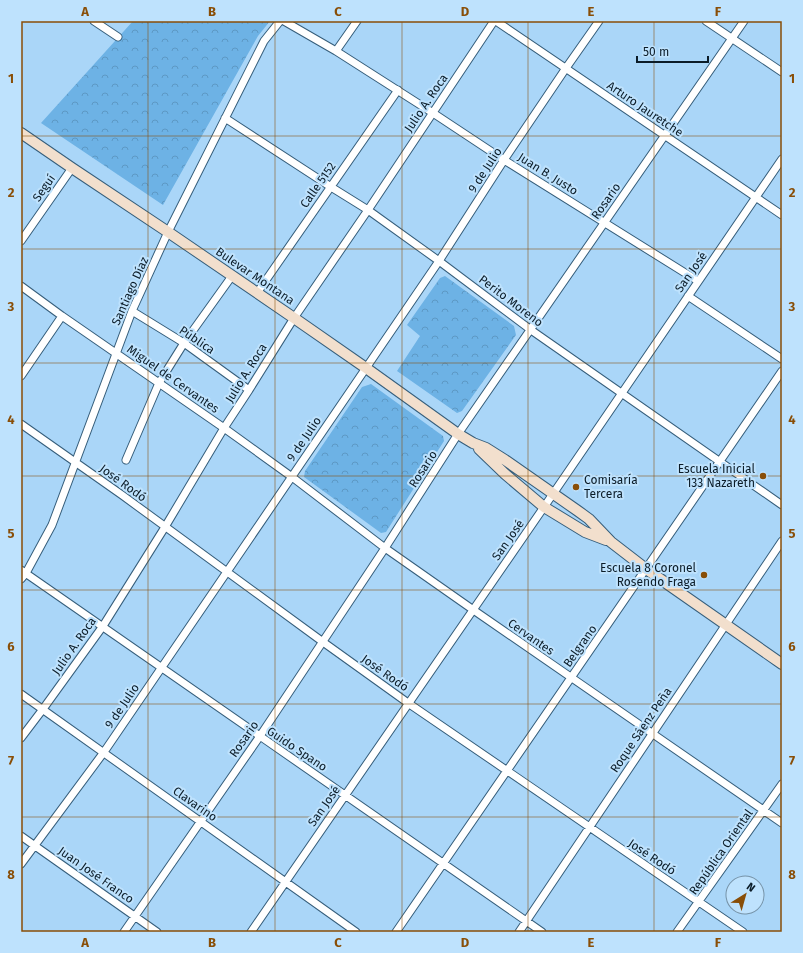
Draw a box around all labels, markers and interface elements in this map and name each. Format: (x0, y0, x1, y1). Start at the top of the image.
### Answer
text: A (80, 4, 89, 19)
text: B (208, 4, 216, 19)
text: C (334, 4, 342, 19)
text: D (461, 4, 470, 19)
text: E (588, 4, 595, 19)
text: F (715, 4, 722, 19)
scale bar (637, 38, 708, 64)
text: 50 m (643, 45, 669, 59)
text: 1 (8, 71, 14, 86)
street label: Julio A. Roca (401, 71, 451, 135)
text: 1 (789, 71, 795, 86)
street label: Arturo Jauretche (604, 78, 686, 140)
street label: 9 de Julio (465, 145, 505, 195)
street label: Juan B. Justo (515, 150, 581, 198)
street label: Calle 5152 (297, 160, 339, 210)
street label: Seguí (30, 171, 59, 204)
street label: Rosario (588, 180, 624, 222)
text: 2 (8, 185, 15, 200)
text: 2 (789, 185, 796, 200)
street label: Bulevar Montana (213, 244, 297, 308)
street label: San José (672, 249, 710, 295)
street label: Santiago Díaz (109, 255, 151, 327)
street label: Perito Moreno (476, 272, 546, 330)
text: 3 (7, 299, 15, 314)
text: 3 (788, 299, 796, 314)
street label: Pública (177, 323, 217, 357)
street label: Julio A. Roca (222, 341, 270, 405)
street label: Miguel de Cervantes (124, 342, 222, 416)
text: 4 (7, 412, 15, 427)
text: 4 (788, 412, 796, 427)
street label: 9 de Julio (284, 414, 324, 464)
street label: Rosario (406, 448, 440, 490)
street label: José Rodó (97, 461, 149, 505)
place label: Escuela Inicial 133 Nazareth (678, 462, 755, 490)
marker: Escuela Inicial 133 Nazareth (758, 471, 768, 481)
place label: Comisaría Tercera (584, 473, 638, 501)
marker: Comisaría Tercera (571, 482, 581, 492)
street label: San José (489, 517, 527, 563)
text: 5 (8, 526, 15, 541)
text: 5 (789, 526, 796, 541)
place label: Escuela 8 Coronel Rosendo Fraga (600, 561, 696, 589)
marker: Escuela 8 Coronel Rosendo Fraga (699, 570, 709, 580)
street label: Julio A. Roca (49, 615, 99, 677)
street label: Cervantes (505, 616, 557, 658)
street label: Belgrano (560, 622, 600, 670)
text: 6 (7, 639, 15, 654)
text: 6 (788, 639, 796, 654)
street label: José Rodó (359, 652, 411, 694)
street label: 9 de Julio (102, 681, 142, 731)
street label: Roque Sáenz Peña (607, 685, 675, 775)
street label: Rosario (226, 718, 262, 760)
street label: Guido Spano (264, 724, 330, 774)
text: 7 (8, 753, 14, 768)
text: 7 (789, 753, 795, 768)
street label: San José (305, 783, 343, 829)
street label: Clavarino (170, 784, 220, 824)
street label: República Oriental (686, 806, 756, 897)
street label: José Rodó (626, 836, 678, 878)
street label: Juan José Franco (55, 844, 137, 906)
text: 8 (7, 867, 15, 882)
text: 8 (788, 867, 796, 882)
north arrow (725, 875, 765, 915)
text: N (744, 880, 758, 895)
text: A (80, 935, 89, 950)
text: B (208, 935, 216, 950)
text: C (334, 935, 342, 950)
text: D (461, 935, 470, 950)
text: E (588, 935, 595, 950)
text: F (715, 935, 722, 950)

